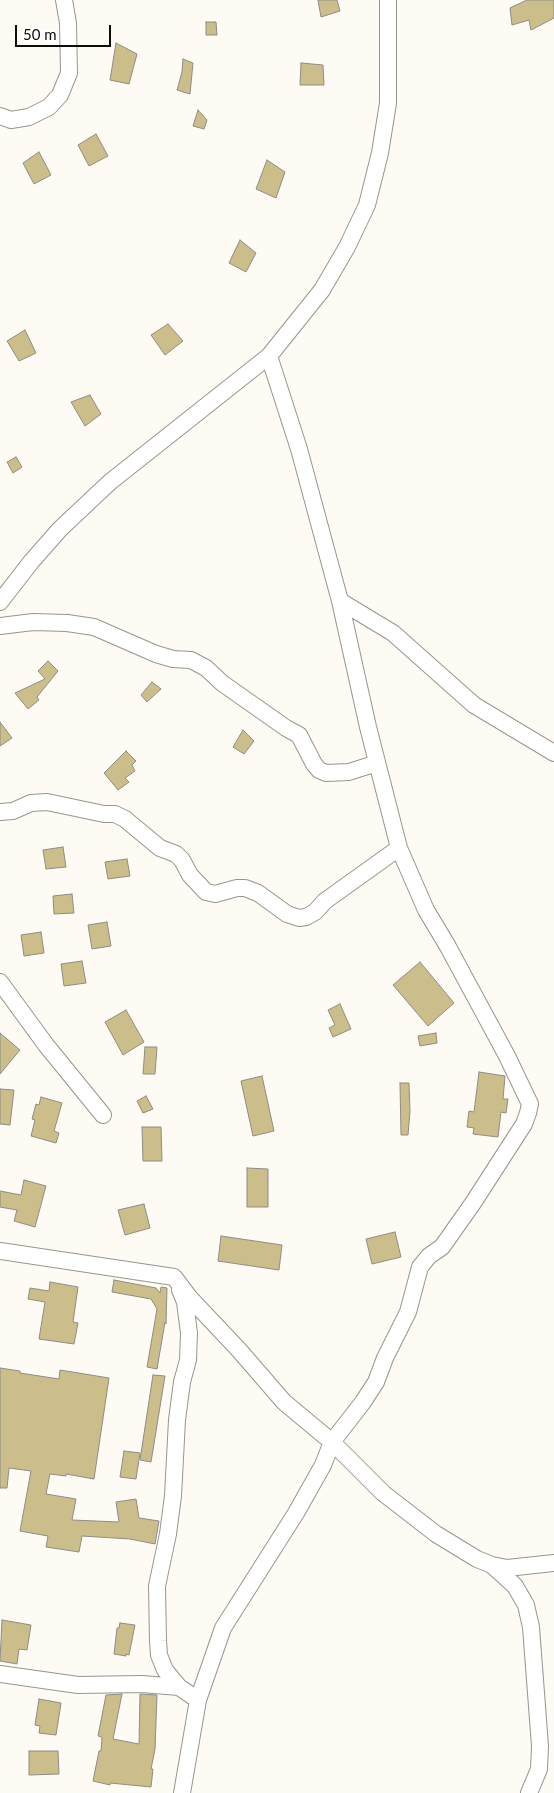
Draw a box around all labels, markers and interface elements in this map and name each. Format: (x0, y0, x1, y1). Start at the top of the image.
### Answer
scale bar (18, 15, 114, 47)
text: 50 m (23, 25, 57, 43)

